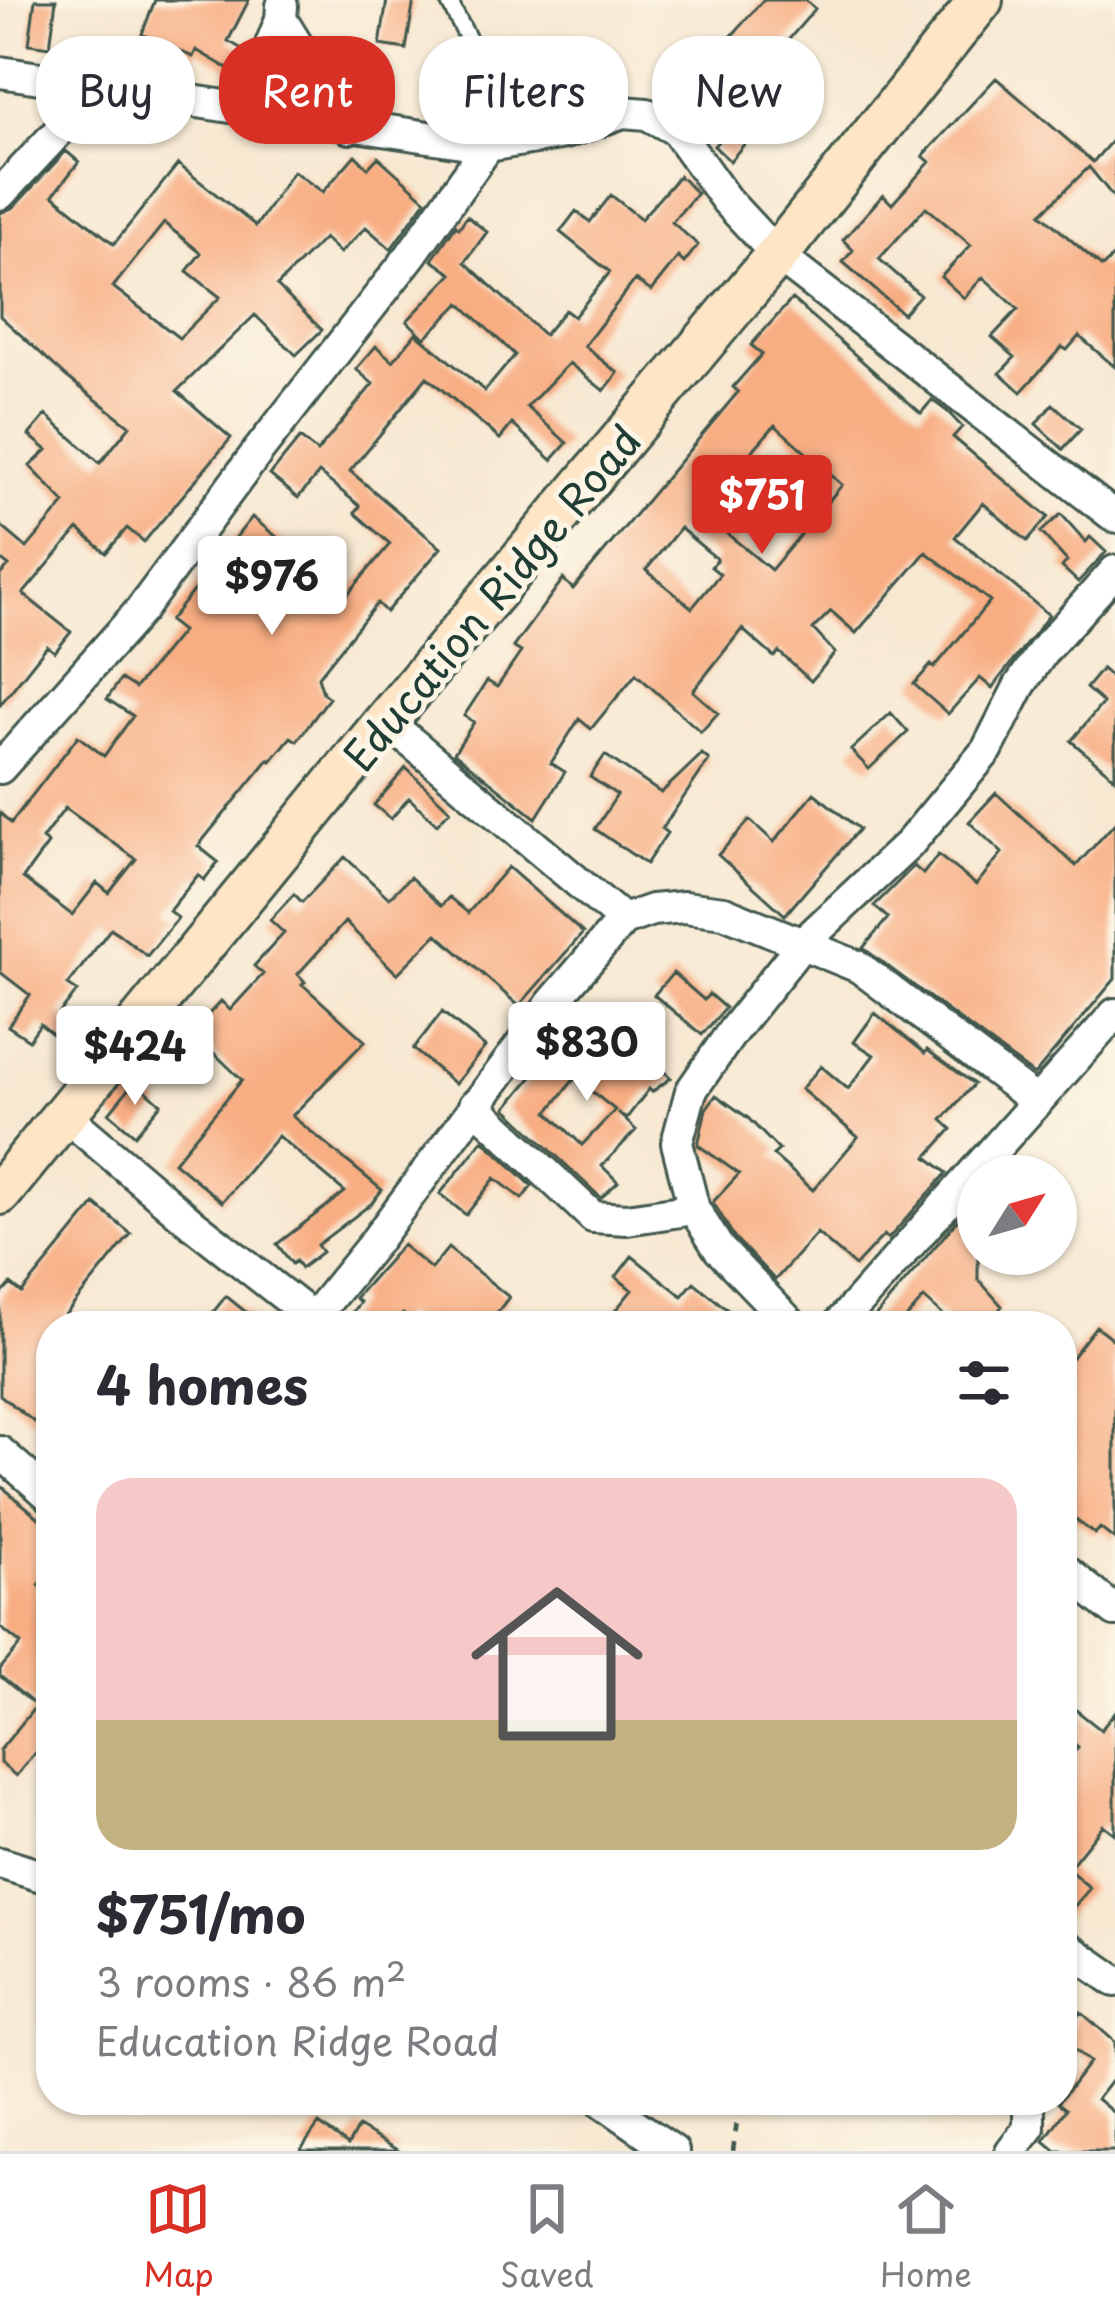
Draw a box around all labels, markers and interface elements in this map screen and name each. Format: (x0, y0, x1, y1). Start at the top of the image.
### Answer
chip: Buy (36, 36, 195, 144)
chip: Rent (219, 36, 395, 144)
chip: Filters (419, 36, 628, 144)
chip: New (652, 36, 824, 144)
street label: Education Ridge Road (327, 410, 655, 784)
pin: $751 (691, 455, 833, 557)
text: $751 (719, 464, 805, 523)
pin: $976 (201, 536, 343, 638)
text: $976 (225, 545, 319, 604)
pin: $830 (516, 1002, 658, 1104)
pin: $424 (64, 1006, 206, 1108)
text: $830 (535, 1011, 639, 1070)
text: $424 (83, 1015, 187, 1074)
north arrow (957, 1155, 1077, 1275)
map controls (957, 1155, 1077, 1275)
text: 4 homes (96, 1345, 308, 1422)
icon: filters (951, 1350, 1017, 1416)
icon: home (449, 1556, 665, 1772)
text: $751/mo (96, 1874, 306, 1951)
text: 3 rooms · 86 m² (96, 1951, 406, 2010)
text: Education Ridge Road (96, 2010, 500, 2069)
tab: Map (143, 2176, 214, 2298)
tab: Saved (500, 2176, 594, 2298)
tab: Home (880, 2176, 972, 2298)

